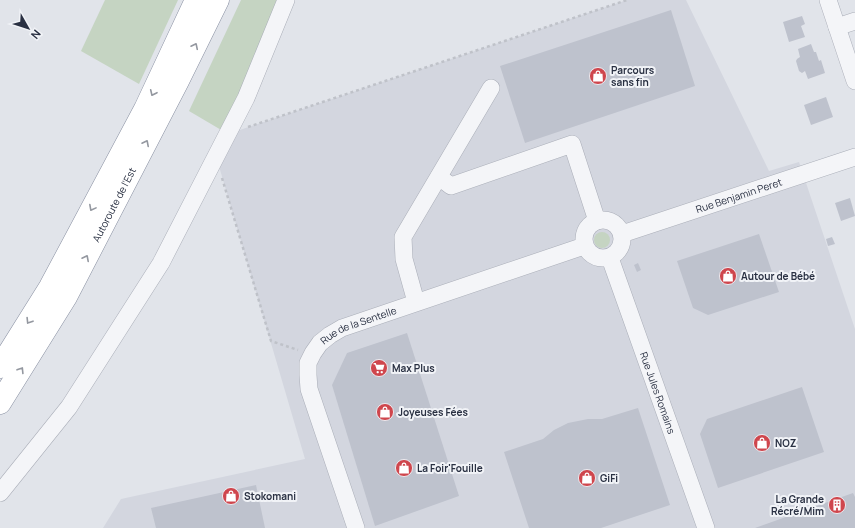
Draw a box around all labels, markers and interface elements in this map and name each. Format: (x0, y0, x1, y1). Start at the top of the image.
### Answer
north arrow (8, 8, 48, 48)
text: N (28, 27, 44, 42)
one-way arrow (190, 43, 198, 50)
place label: Parcours sans fin (611, 63, 655, 89)
shop icon: Parcours sans fin (588, 66, 608, 86)
one-way arrow (150, 88, 158, 96)
one-way arrow (141, 139, 149, 147)
street label: Autoroute de l’Est (89, 165, 139, 244)
street label: Rue Benjamin Peret (694, 175, 784, 216)
one-way arrow (90, 204, 97, 211)
one-way arrow (81, 255, 89, 262)
shop icon: Autour de Bébé (718, 266, 738, 286)
place label: Autour de Bébé (741, 269, 815, 283)
street label: Rue de la Sentelle (317, 303, 398, 347)
one-way arrow (26, 317, 33, 324)
street label: Rue Jules Romains (637, 350, 679, 436)
supermarket icon: Max Plus (369, 358, 389, 378)
place label: Max Plus (392, 361, 435, 375)
one-way arrow (16, 367, 23, 374)
shop icon: Joyeuses Fées (375, 402, 395, 422)
place label: Joyeuses Fées (398, 405, 469, 419)
shop icon: NOZ (752, 433, 772, 453)
place label: NOZ (775, 436, 797, 450)
shop icon: La Foir'Fouille (394, 458, 414, 478)
place label: La Foir'Fouille (417, 461, 483, 475)
shop icon: GiFi (577, 468, 597, 488)
place label: GiFi (600, 471, 618, 485)
shop icon: Stokomani (221, 486, 241, 506)
place label: Stokomani (244, 489, 296, 503)
place label: La Grande Récré/Mim (771, 492, 824, 518)
building icon: La Grande Récré/Mim (827, 495, 847, 515)

